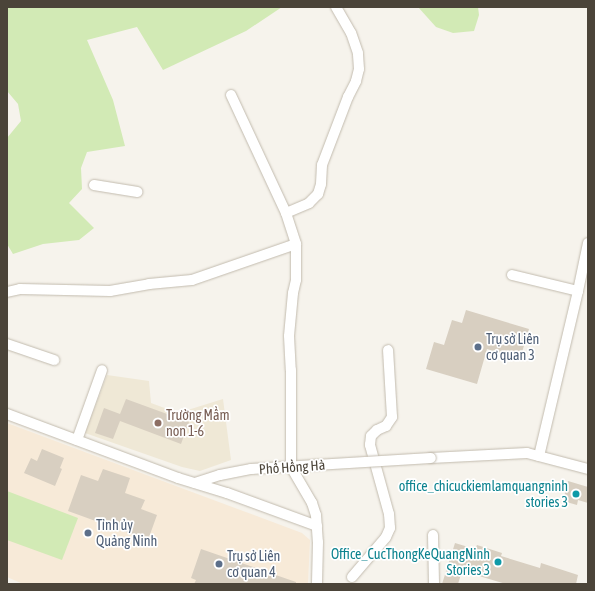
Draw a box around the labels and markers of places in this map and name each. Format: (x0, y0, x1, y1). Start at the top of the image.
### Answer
place label: Trụ sở Liên cơ quan 3 (486, 331, 539, 364)
marker: Trụ sở Liên cơ quan 3 (473, 342, 483, 352)
place label: Trường Mầm non 1-6 (166, 407, 229, 440)
marker: Trường Mầm non 1-6 (153, 418, 163, 428)
place label: office_chicuckiemlamquangninh stories 3 (399, 478, 568, 510)
marker: office_chicuckiemlamquangninh stories 3 (571, 489, 581, 499)
place label: Tỉnh ủy Quảng Ninh (96, 517, 157, 550)
marker: Tỉnh ủy Quảng Ninh (83, 528, 93, 538)
place label: Office_CucThongKeQuangNinh Stories 3 (331, 546, 490, 578)
place label: Trụ sở Liên cơ quan 4 (227, 548, 280, 580)
marker: Office_CucThongKeQuangNinh Stories 3 (493, 557, 503, 567)
marker: Trụ sở Liên cơ quan 4 (214, 559, 224, 569)

